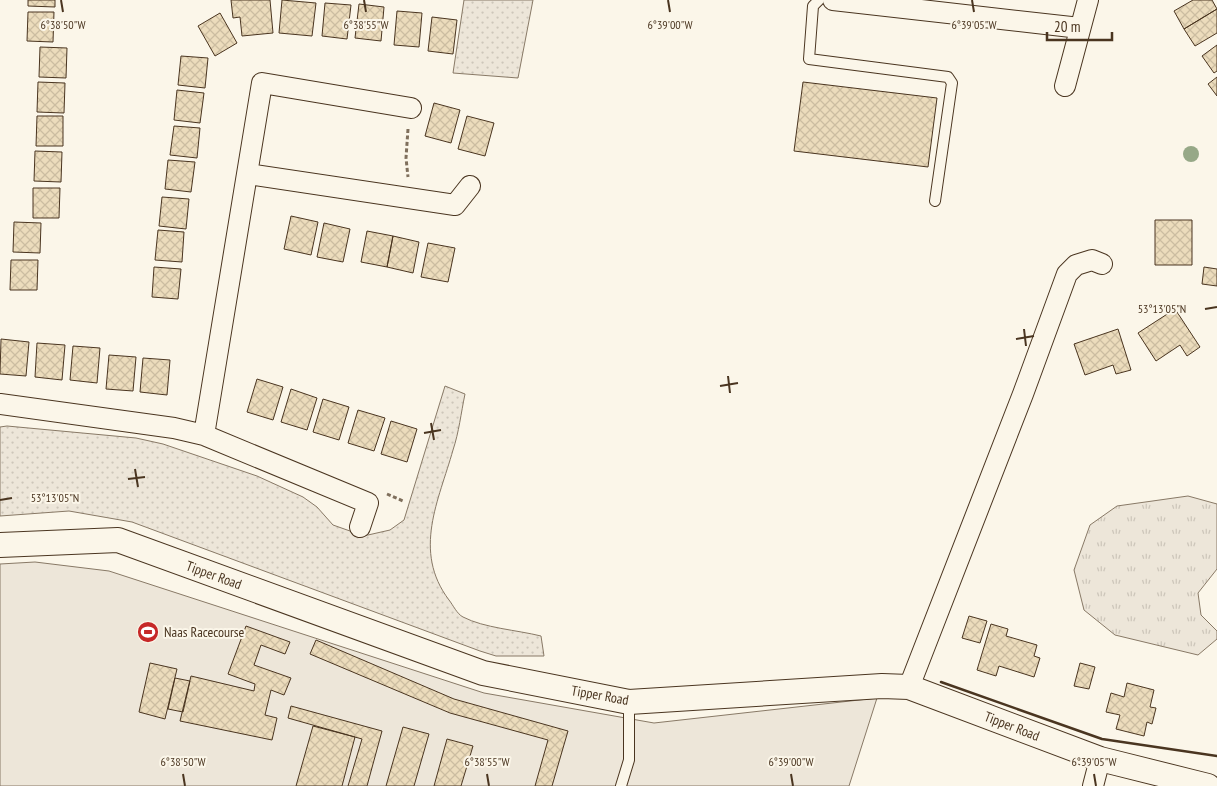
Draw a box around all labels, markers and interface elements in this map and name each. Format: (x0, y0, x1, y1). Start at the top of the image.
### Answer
scale bar (1047, 10, 1112, 42)
text: 6°38'50"W (40, 17, 86, 32)
text: 6°38'55"W (343, 17, 389, 32)
text: 6°39'00"W (647, 17, 693, 32)
text: 6°39'05"W (951, 17, 997, 32)
text: 20 m (1054, 17, 1080, 36)
text: 53°13'05"N (1138, 301, 1186, 316)
text: 53°13'05"N (31, 490, 79, 505)
street label: Tipper Road (184, 557, 244, 593)
sports icon: Naas Racecourse (136, 620, 160, 644)
place label: Naas Racecourse (164, 623, 245, 641)
street label: Tipper Road (570, 681, 630, 709)
street label: Tipper Road (982, 707, 1042, 745)
text: 6°38'50"W (160, 754, 206, 769)
text: 6°38'55"W (464, 754, 510, 769)
text: 6°39'00"W (768, 754, 814, 769)
text: 6°39'05"W (1071, 754, 1117, 769)

